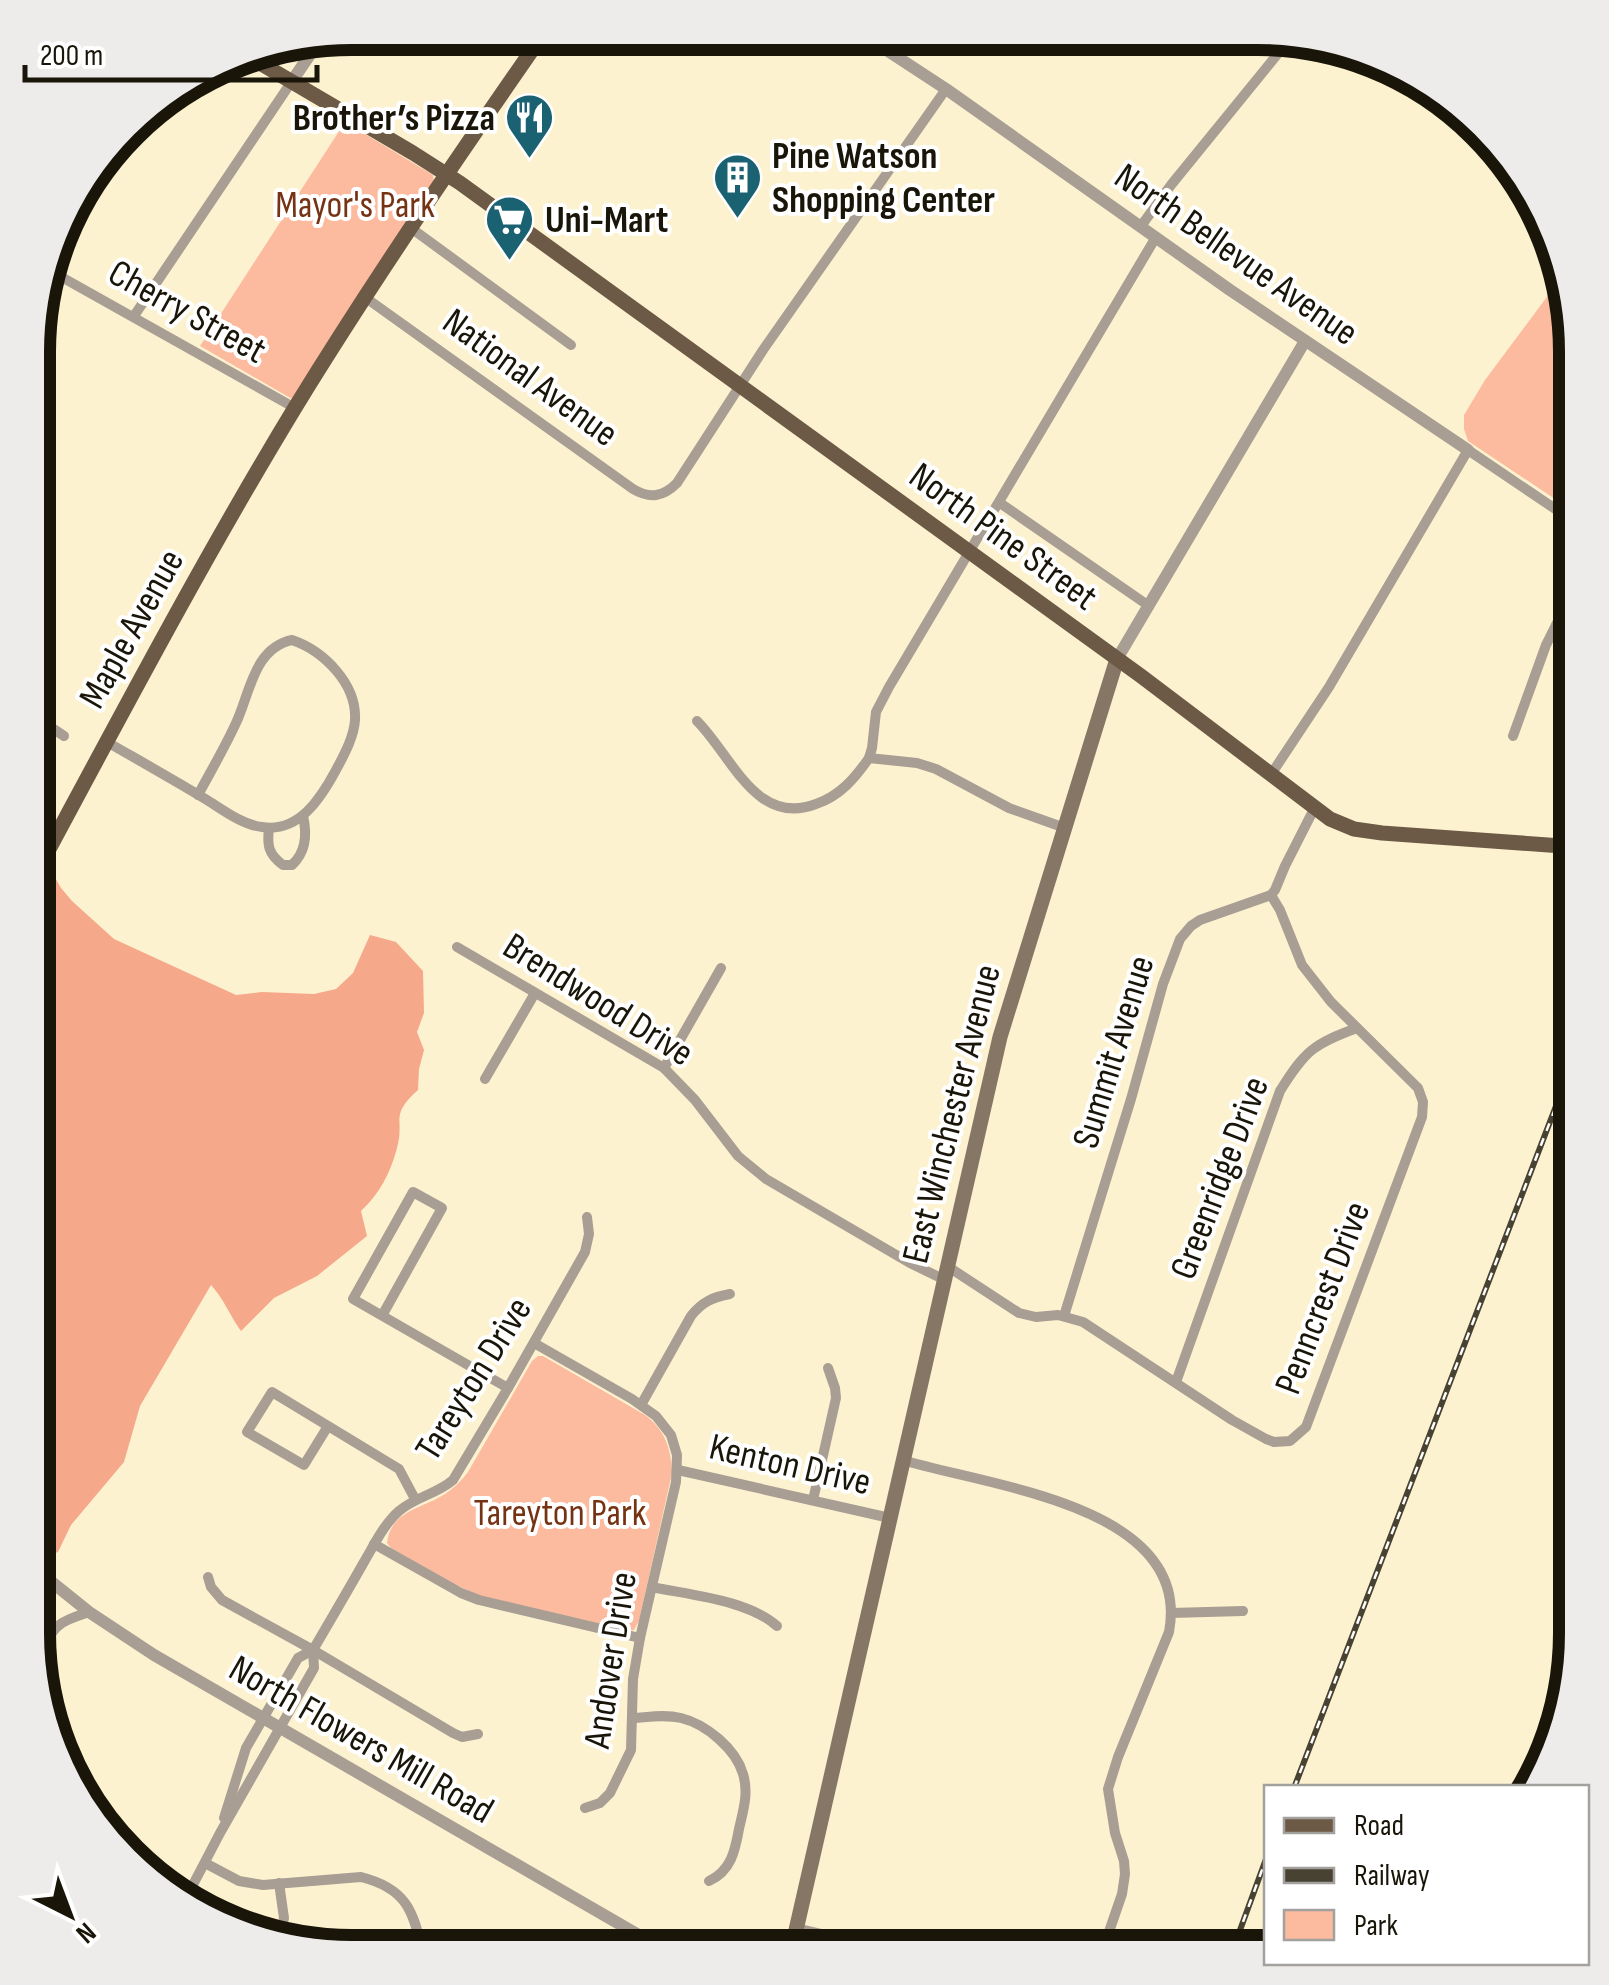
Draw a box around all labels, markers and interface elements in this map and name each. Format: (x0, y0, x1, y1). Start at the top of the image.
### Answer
scale bar (25, 20, 318, 82)
text: 200 m (40, 38, 103, 74)
restaurant icon: Brother’s Pizza (504, 92, 556, 160)
place label: Brother’s Pizza (293, 96, 495, 141)
place label: Pine Watson Shopping Center (772, 134, 995, 223)
building icon: Pine Watson Shopping Center (711, 152, 763, 220)
street label: North Bellevue Avenue (1106, 154, 1366, 356)
park label: Mayor's Park (275, 183, 435, 228)
supermarket icon: Uni-Mart (484, 194, 536, 262)
place label: Uni-Mart (545, 198, 668, 243)
street label: Cherry Street (100, 250, 274, 374)
street label: National Avenue (434, 299, 626, 457)
street label: North Pine Street (900, 454, 1106, 620)
street label: Maple Avenue (70, 542, 194, 716)
street label: Brendwood Drive (495, 924, 701, 1076)
street label: Summit Avenue (1063, 950, 1165, 1154)
street label: East Winchester Avenue (893, 960, 1011, 1268)
street label: Greenridge Drive (1161, 1071, 1279, 1285)
street label: Penncrest Drive (1266, 1196, 1380, 1400)
street label: Tareyton Drive (406, 1289, 542, 1469)
street label: Kenton Drive (705, 1425, 875, 1505)
park label: Tareyton Park (474, 1491, 647, 1536)
street label: Andover Drive (575, 1569, 647, 1752)
street label: North Flowers Mill Road (221, 1646, 501, 1834)
legend (1264, 1785, 1589, 1965)
text: Road (1354, 1808, 1404, 1844)
text: Railway (1354, 1858, 1430, 1894)
north arrow (20, 1865, 120, 1965)
text: Park (1354, 1908, 1398, 1944)
text: N (69, 1915, 102, 1950)

